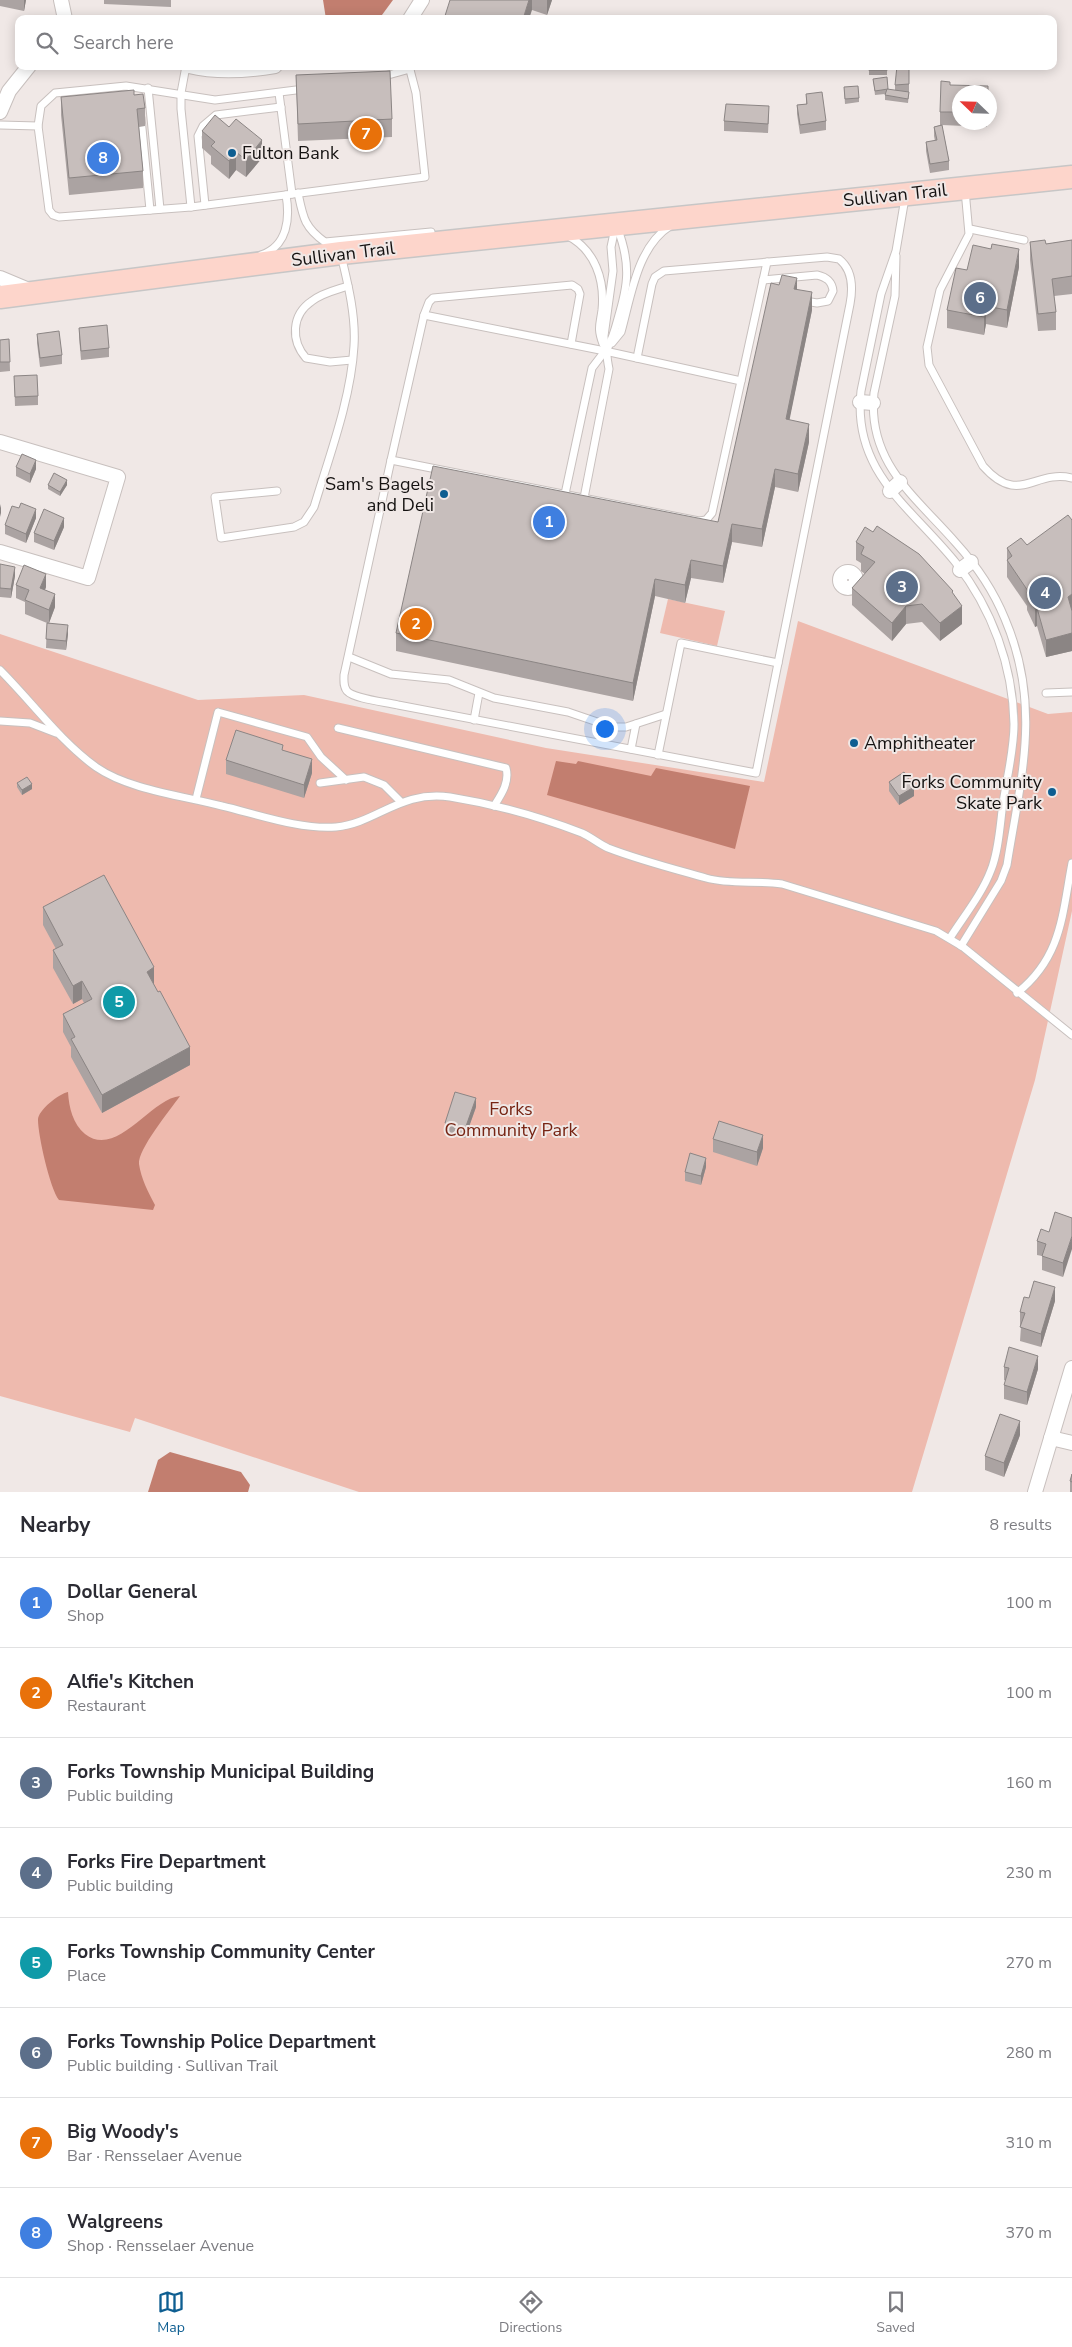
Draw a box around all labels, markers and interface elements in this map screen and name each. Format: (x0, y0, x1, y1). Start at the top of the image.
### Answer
search box (15, 15, 1057, 70)
icon: search (33, 29, 61, 57)
text: Search here (73, 30, 174, 56)
north arrow (952, 85, 997, 130)
pin: 7 (350, 115, 382, 153)
pin: 8 (87, 139, 119, 177)
place label: Fulton Bank (242, 141, 340, 165)
marker: Fulton Bank (226, 147, 238, 159)
street label: Sullivan Trail (842, 178, 949, 212)
street label: Sullivan Trail (290, 236, 397, 272)
pin: 6 (964, 279, 996, 317)
place label: Sam's Bagels and Deli (325, 472, 434, 517)
marker: Sam's Bagels and Deli (438, 488, 450, 500)
pin: 1 (533, 503, 565, 541)
pin: 3 (886, 568, 918, 606)
pin: 4 (1029, 574, 1061, 612)
pin: 2 (400, 605, 432, 643)
your location (592, 716, 618, 742)
place label: Amphitheater (864, 731, 976, 755)
marker: Amphitheater (848, 737, 860, 749)
place label: Forks Community Skate Park (901, 770, 1043, 815)
marker: Forks Community Skate Park (1046, 786, 1058, 798)
pin: 5 (103, 983, 135, 1021)
park label: Forks Community Park (444, 1097, 579, 1142)
text: Nearby (20, 1511, 90, 1539)
text: 8 results (990, 1514, 1052, 1536)
text: Dollar General (67, 1579, 197, 1605)
text: 1 (31, 1592, 41, 1614)
text: 100 m (1005, 1592, 1052, 1614)
text: Shop (67, 1605, 104, 1627)
text: Alfie's Kitchen (67, 1669, 194, 1695)
text: 2 (31, 1682, 41, 1704)
text: 100 m (1005, 1682, 1052, 1704)
text: Restaurant (67, 1695, 146, 1717)
text: Forks Township Municipal Building (67, 1759, 374, 1785)
text: 3 (31, 1772, 41, 1794)
text: 160 m (1005, 1772, 1052, 1794)
text: Public building (67, 1785, 173, 1807)
text: Forks Fire Department (67, 1849, 266, 1875)
text: 4 (31, 1862, 41, 1884)
text: 230 m (1005, 1862, 1052, 1884)
text: Public building (67, 1875, 173, 1897)
text: Forks Township Community Center (67, 1939, 375, 1965)
text: 5 (31, 1952, 41, 1974)
text: 270 m (1005, 1952, 1052, 1974)
text: Place (67, 1965, 106, 1987)
text: Forks Township Police Department (67, 2029, 376, 2055)
text: 6 (31, 2042, 41, 2064)
text: 280 m (1005, 2042, 1052, 2064)
text: Public building · Sullivan Trail (67, 2055, 278, 2077)
text: Big Woody's (67, 2119, 179, 2145)
text: 7 (31, 2132, 41, 2154)
text: 310 m (1005, 2132, 1052, 2154)
text: Bar · Rensselaer Avenue (67, 2145, 242, 2167)
text: Walgreens (67, 2209, 163, 2235)
text: 8 (31, 2222, 41, 2244)
text: 370 m (1005, 2222, 1052, 2244)
text: Shop · Rensselaer Avenue (67, 2235, 254, 2257)
tab: Map (157, 2288, 185, 2337)
tab: Directions (499, 2288, 562, 2337)
tab: Saved (876, 2288, 915, 2337)

